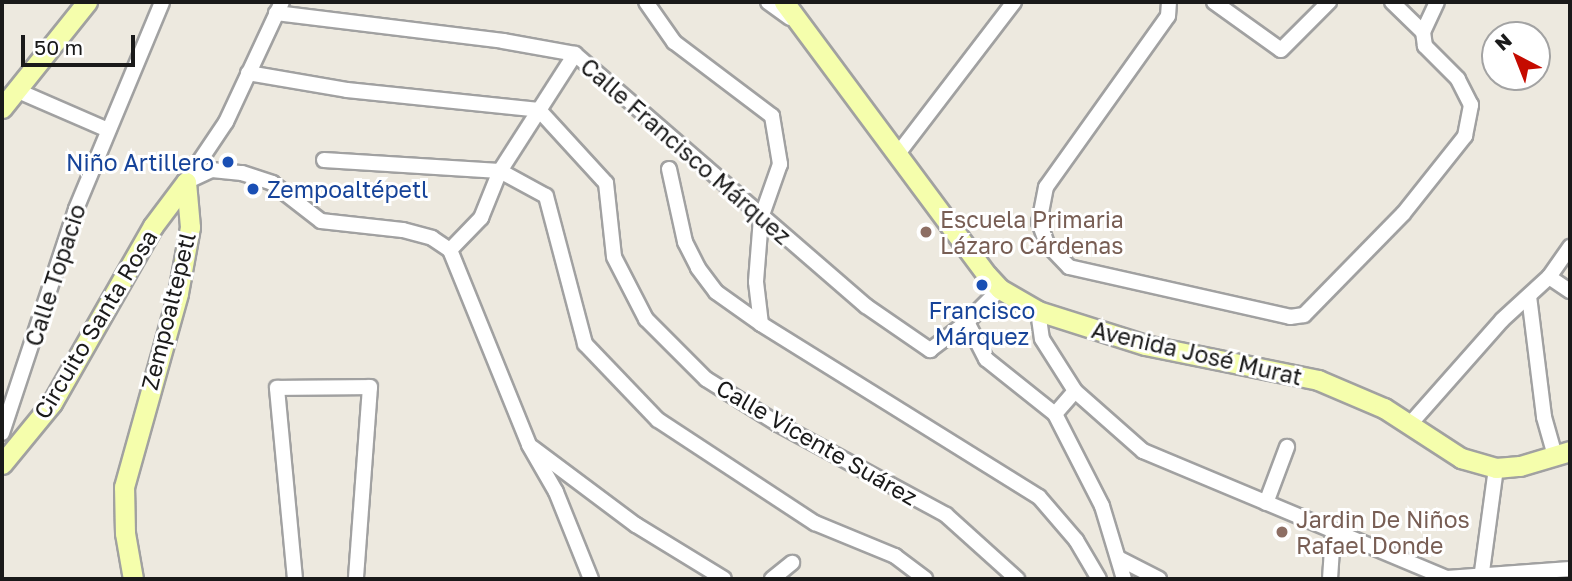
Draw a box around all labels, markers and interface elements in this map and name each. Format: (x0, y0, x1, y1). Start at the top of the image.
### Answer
scale bar (24, 21, 138, 65)
north arrow (1481, 21, 1551, 91)
text: N (1490, 28, 1516, 55)
text: 50 m (34, 34, 83, 60)
street label: Calle Francisco Márquez (575, 52, 797, 250)
place label: Niño Artillero (66, 148, 214, 176)
marker: Niño Artillero (220, 154, 236, 170)
place label: Zempoaltépetl (267, 175, 428, 203)
marker: Zempoaltépetl (245, 181, 261, 197)
street label: Calle Topacio (19, 200, 91, 350)
place label: Escuela Primaria Lázaro Cárdenas (940, 205, 1124, 259)
street label: Circuito Santa Rosa (28, 224, 162, 424)
marker: Escuela Primaria Lázaro Cárdenas (918, 224, 934, 240)
street label: Zempoaltepetl (135, 229, 201, 393)
marker: Francisco Márquez (974, 277, 990, 293)
place label: Francisco Márquez (929, 296, 1035, 350)
street label: Avenida José Murat (1089, 315, 1305, 391)
street label: Calle Vicente Suárez (712, 373, 922, 511)
place label: Jardin De Niños Rafael Donde (1296, 505, 1470, 559)
marker: Jardin De Niños Rafael Donde (1274, 524, 1290, 540)

